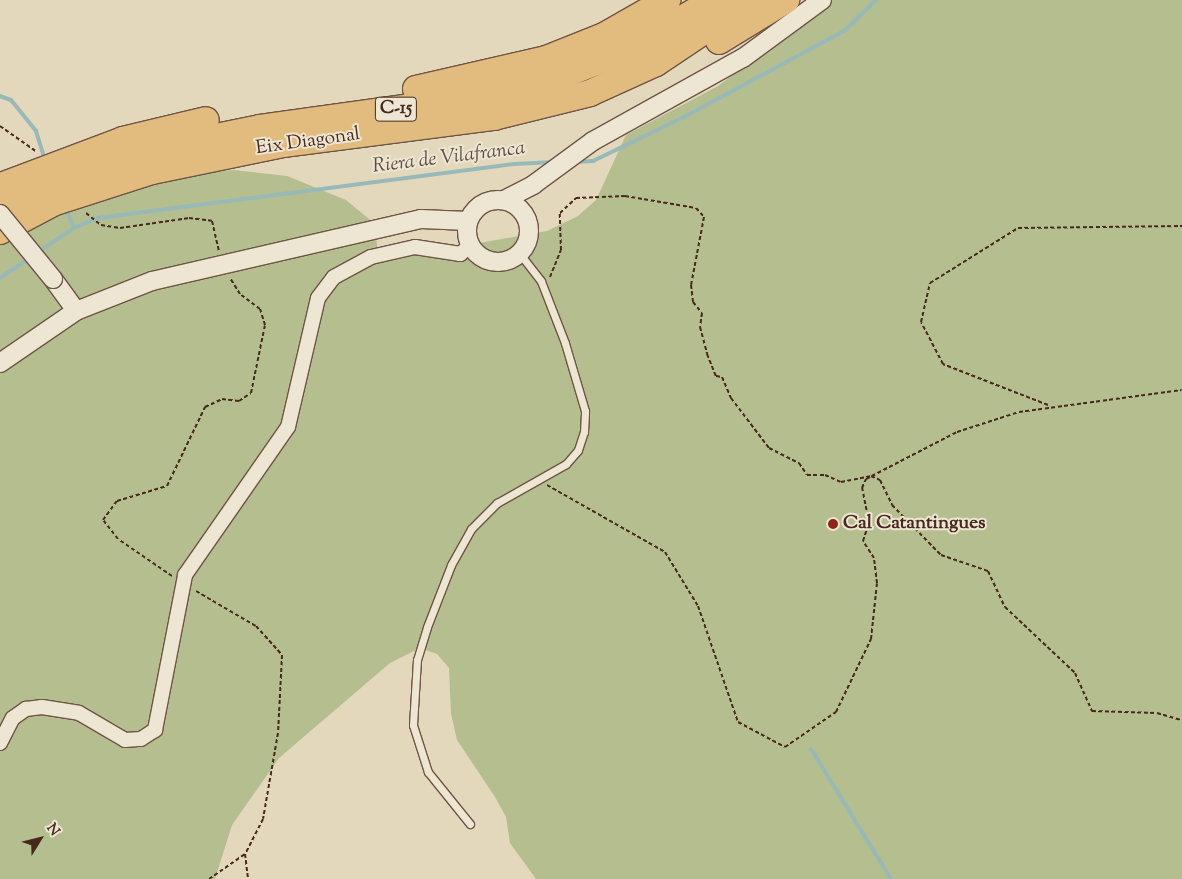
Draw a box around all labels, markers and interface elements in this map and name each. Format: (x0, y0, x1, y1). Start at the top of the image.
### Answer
road number: C-15 (375, 94, 417, 125)
street label: Eix Diagonal (254, 123, 362, 161)
water label: Riera de Vilafranca (371, 137, 527, 179)
place label: Cal Catantingues (843, 513, 986, 535)
marker: Cal Catantingues (827, 518, 839, 530)
north arrow (15, 814, 65, 864)
text: N (41, 820, 64, 841)

